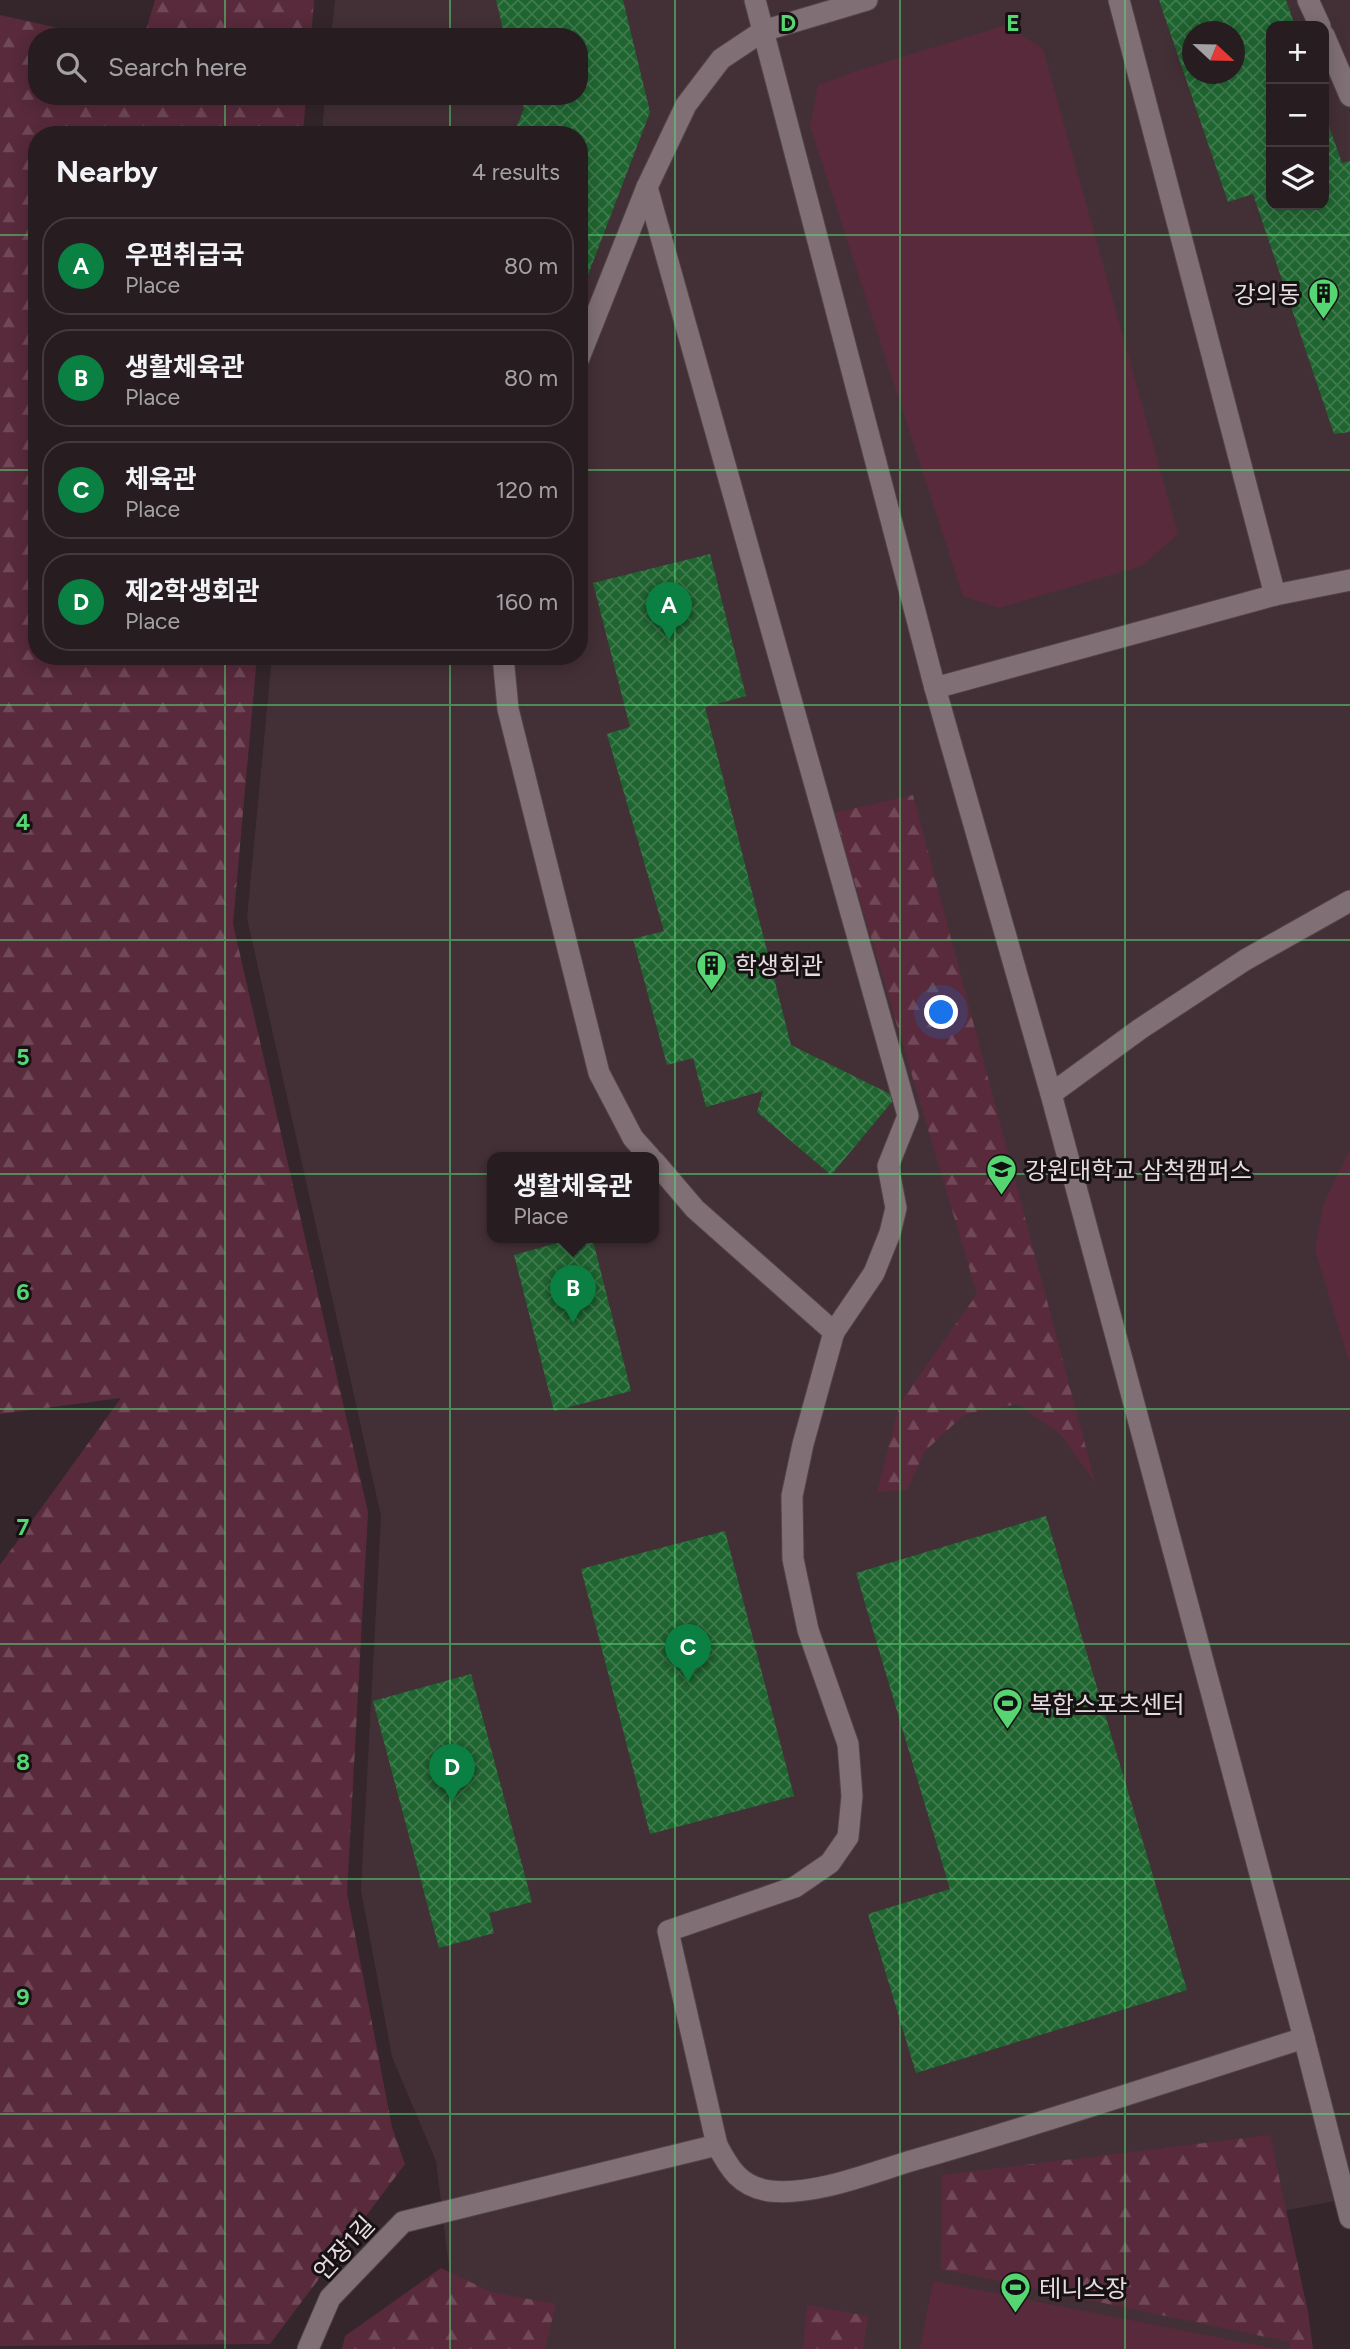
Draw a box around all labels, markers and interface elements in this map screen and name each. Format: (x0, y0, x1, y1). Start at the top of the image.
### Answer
text: D (780, 9, 796, 37)
text: E (1006, 9, 1020, 37)
north arrow (1182, 21, 1245, 84)
map controls (1266, 21, 1329, 210)
button: + (1266, 21, 1329, 84)
search box (28, 28, 588, 105)
icon: search (52, 48, 90, 86)
text: Search here (108, 51, 247, 83)
button: − (1266, 84, 1329, 147)
button: layers (1266, 147, 1329, 210)
text: Nearby (56, 153, 158, 190)
text: 4 results (472, 158, 560, 186)
text: 우편취급국 (125, 239, 245, 271)
text: A (73, 252, 89, 280)
text: 80 m (504, 252, 558, 280)
text: Place (125, 271, 180, 299)
building icon: 강의동 (1306, 277, 1340, 321)
place label: 강의동 (1234, 280, 1300, 309)
text: 생활체육관 (125, 351, 245, 383)
text: B (74, 364, 88, 392)
text: 80 m (504, 364, 558, 392)
text: Place (125, 383, 180, 411)
text: 체육관 (125, 463, 197, 495)
text: C (73, 476, 89, 504)
text: 120 m (496, 476, 558, 504)
text: Place (125, 495, 180, 523)
text: 제2학생회관 (125, 575, 260, 607)
pin: A (646, 582, 692, 640)
text: D (73, 588, 89, 616)
text: 160 m (495, 588, 558, 616)
text: Place (125, 607, 180, 635)
text: 4 (16, 808, 30, 836)
building icon: 학생회관 (695, 948, 729, 992)
place label: 학생회관 (735, 951, 823, 980)
your location (924, 995, 958, 1029)
text: 5 (16, 1043, 30, 1071)
popup (487, 1152, 659, 1243)
school or university icon: 강원대학교 삼척캠퍼스 (985, 1153, 1019, 1197)
place label: 강원대학교 삼척캠퍼스 (1025, 1156, 1252, 1185)
text: 생활체육관 (513, 1170, 633, 1202)
text: Place (513, 1202, 568, 1230)
pin: B (550, 1265, 596, 1323)
text: 6 (16, 1278, 30, 1306)
text: 7 (17, 1513, 30, 1541)
pin: C (665, 1624, 711, 1682)
sports icon: 복합스포츠센터 (990, 1687, 1024, 1731)
place label: 복합스포츠센터 (1030, 1690, 1185, 1719)
pin: D (429, 1744, 475, 1802)
text: 8 (16, 1748, 30, 1776)
text: 9 (16, 1983, 30, 2011)
street label: 언장1길 (307, 2210, 381, 2286)
sports icon: 테니스장 (999, 2271, 1033, 2315)
place label: 테니스장 (1039, 2274, 1127, 2303)

